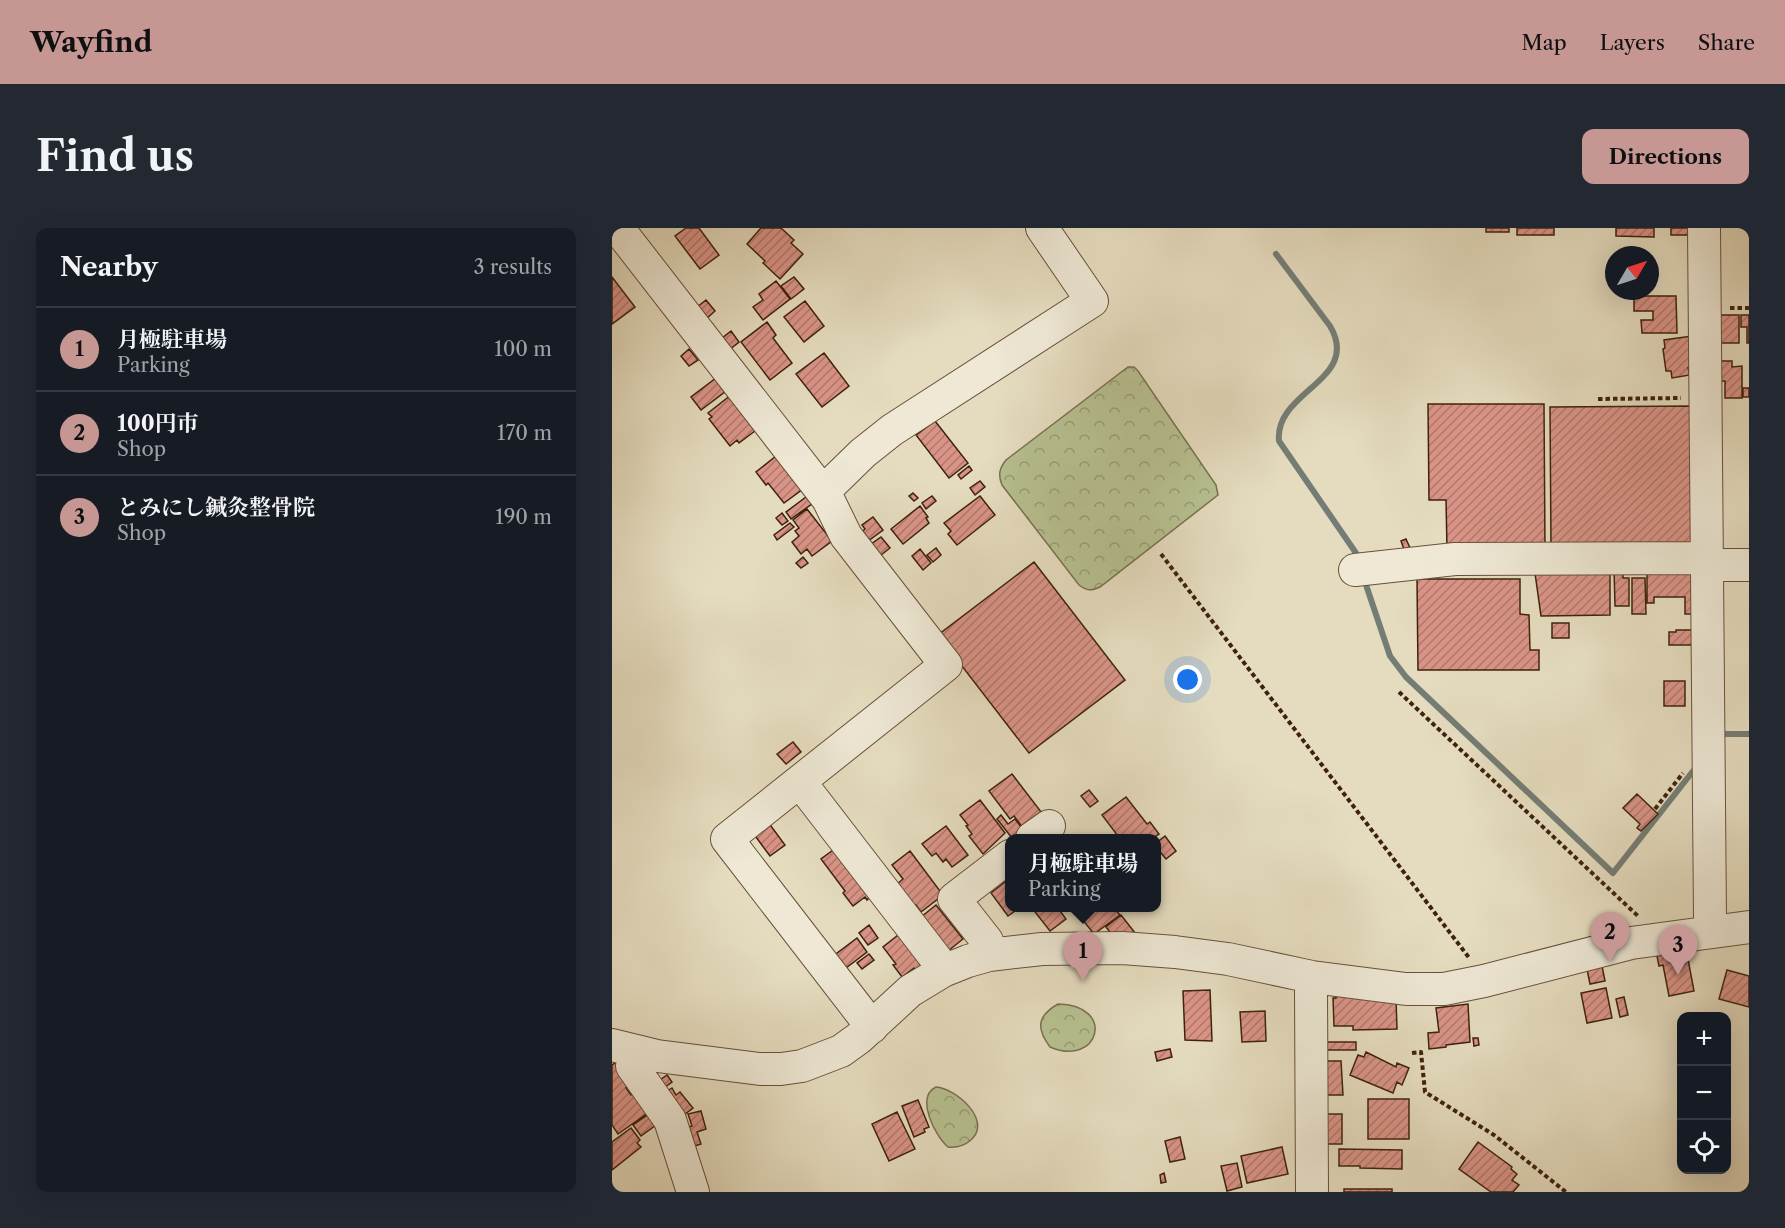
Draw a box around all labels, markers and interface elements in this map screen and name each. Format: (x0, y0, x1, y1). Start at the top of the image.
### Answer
text: Wayfind (30, 25, 152, 59)
text: Map (1522, 30, 1567, 55)
text: Layers (1600, 30, 1665, 55)
text: Share (1698, 30, 1755, 55)
button: Directions (1582, 129, 1749, 184)
text: Find us (36, 130, 194, 182)
north arrow (1605, 246, 1659, 300)
text: Nearby (60, 251, 158, 283)
text: 3 results (474, 255, 552, 279)
text: 月極駐車場 (117, 326, 227, 353)
text: 1 (75, 337, 84, 361)
text: 100 m (494, 337, 552, 361)
text: Parking (117, 353, 190, 377)
text: 100円市 (117, 410, 199, 437)
text: 2 (74, 421, 85, 445)
text: 170 m (497, 421, 552, 445)
text: Shop (117, 437, 166, 461)
text: とみにし鍼灸整骨院 (117, 494, 315, 521)
text: 3 (74, 505, 85, 529)
text: 190 m (495, 505, 552, 529)
text: Shop (117, 521, 166, 545)
your location (1173, 665, 1202, 694)
popup (1005, 834, 1161, 912)
text: 月極駐車場 (1028, 850, 1138, 877)
text: Parking (1028, 877, 1101, 901)
pin: 2 (1590, 912, 1630, 962)
pin: 3 (1658, 926, 1698, 975)
pin: 1 (1064, 932, 1102, 981)
map controls (1677, 1012, 1731, 1174)
button: + (1677, 1012, 1731, 1066)
button: − (1677, 1066, 1731, 1120)
button: locate (1677, 1120, 1731, 1174)

